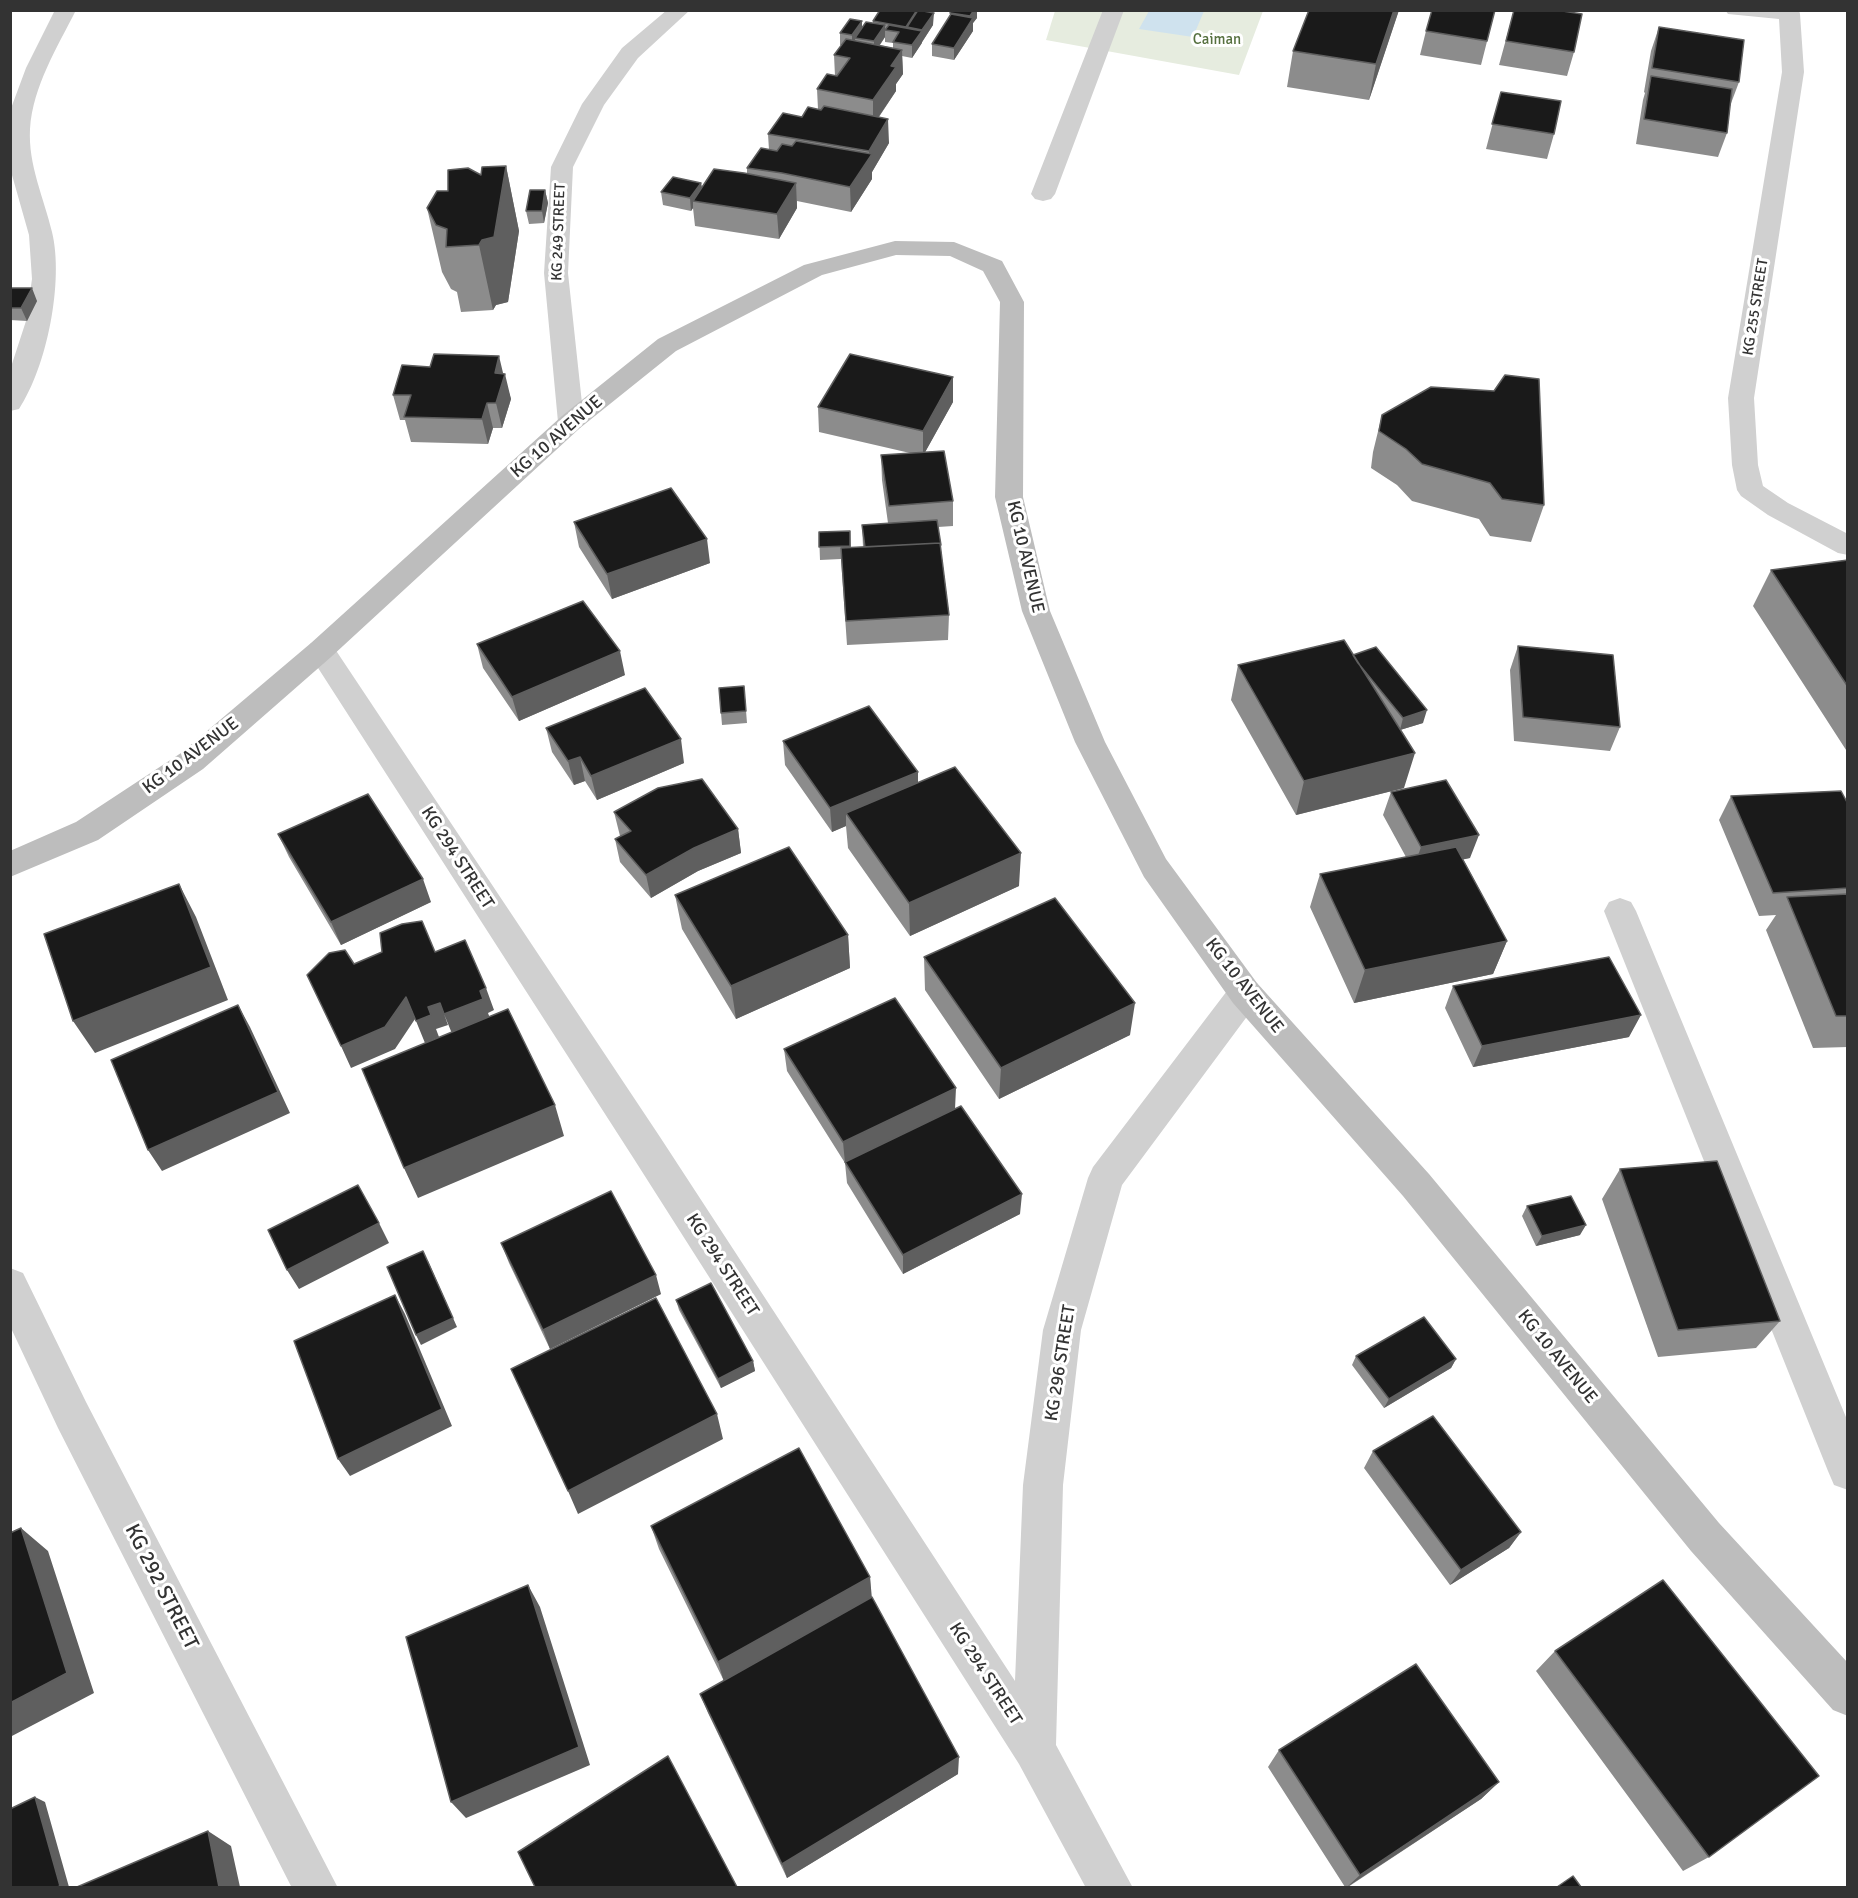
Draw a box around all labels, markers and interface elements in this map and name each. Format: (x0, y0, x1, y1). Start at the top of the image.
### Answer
park label: Caiman (1193, 31, 1241, 49)
street label: KG 249 STREET (548, 183, 570, 281)
street label: KG 255 STREET (1739, 257, 1773, 357)
street label: KG 10 AVENUE (507, 391, 607, 483)
street label: KG 10 AVENUE (1002, 499, 1048, 615)
street label: KG 10 AVENUE (139, 713, 243, 799)
street label: KG 294 STREET (416, 803, 498, 913)
street label: KG 10 AVENUE (1200, 934, 1288, 1038)
street label: KG 294 STREET (681, 1210, 763, 1320)
street label: KG 296 STREET (1041, 1303, 1081, 1423)
street label: KG 10 AVENUE (1513, 1306, 1601, 1408)
street label: KG 292 STREET (119, 1520, 203, 1654)
street label: KG 294 STREET (944, 1619, 1026, 1729)

